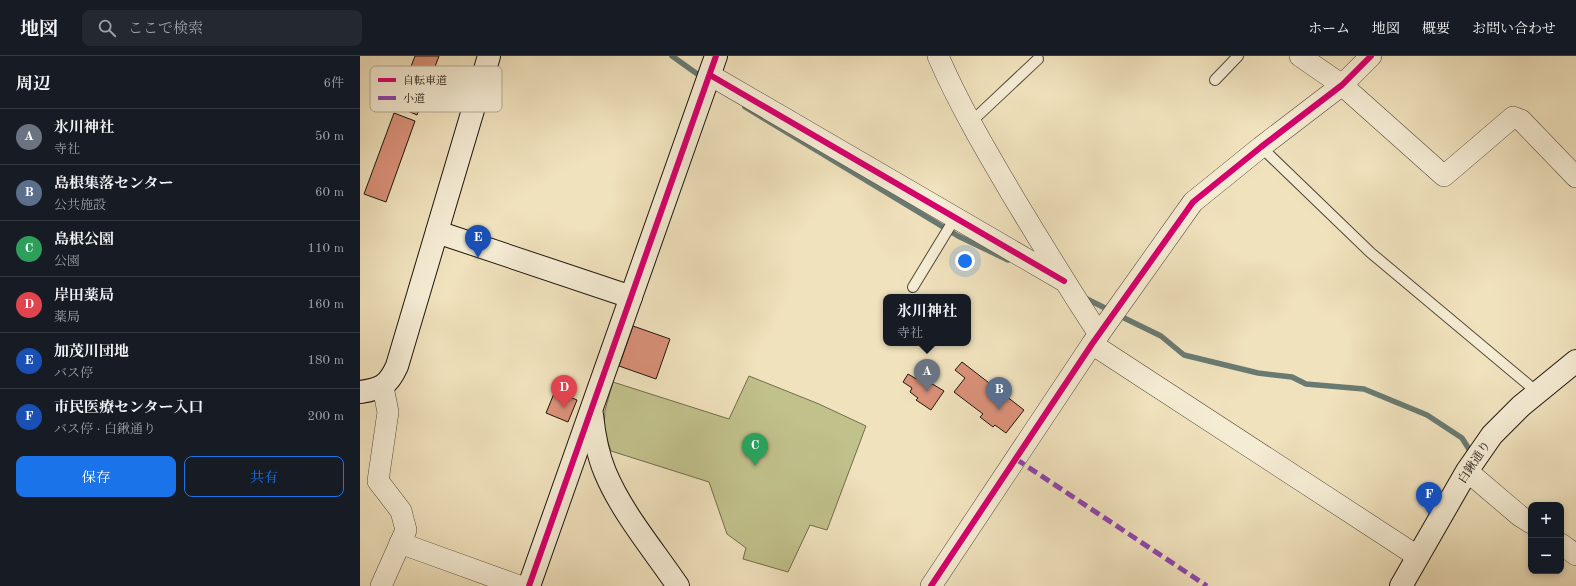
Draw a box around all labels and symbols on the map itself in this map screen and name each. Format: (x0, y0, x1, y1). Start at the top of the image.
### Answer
legend (370, 66, 502, 112)
text: 自転車道 (403, 74, 447, 87)
text: 小道 (403, 92, 425, 105)
pin: E (465, 225, 491, 258)
your location (955, 251, 975, 271)
pin: A (914, 359, 940, 392)
pin: D (551, 375, 577, 408)
pin: B (986, 377, 1012, 410)
pin: C (742, 433, 768, 466)
street label: 白鍬通り (1455, 438, 1493, 486)
pin: F (1416, 482, 1442, 515)

